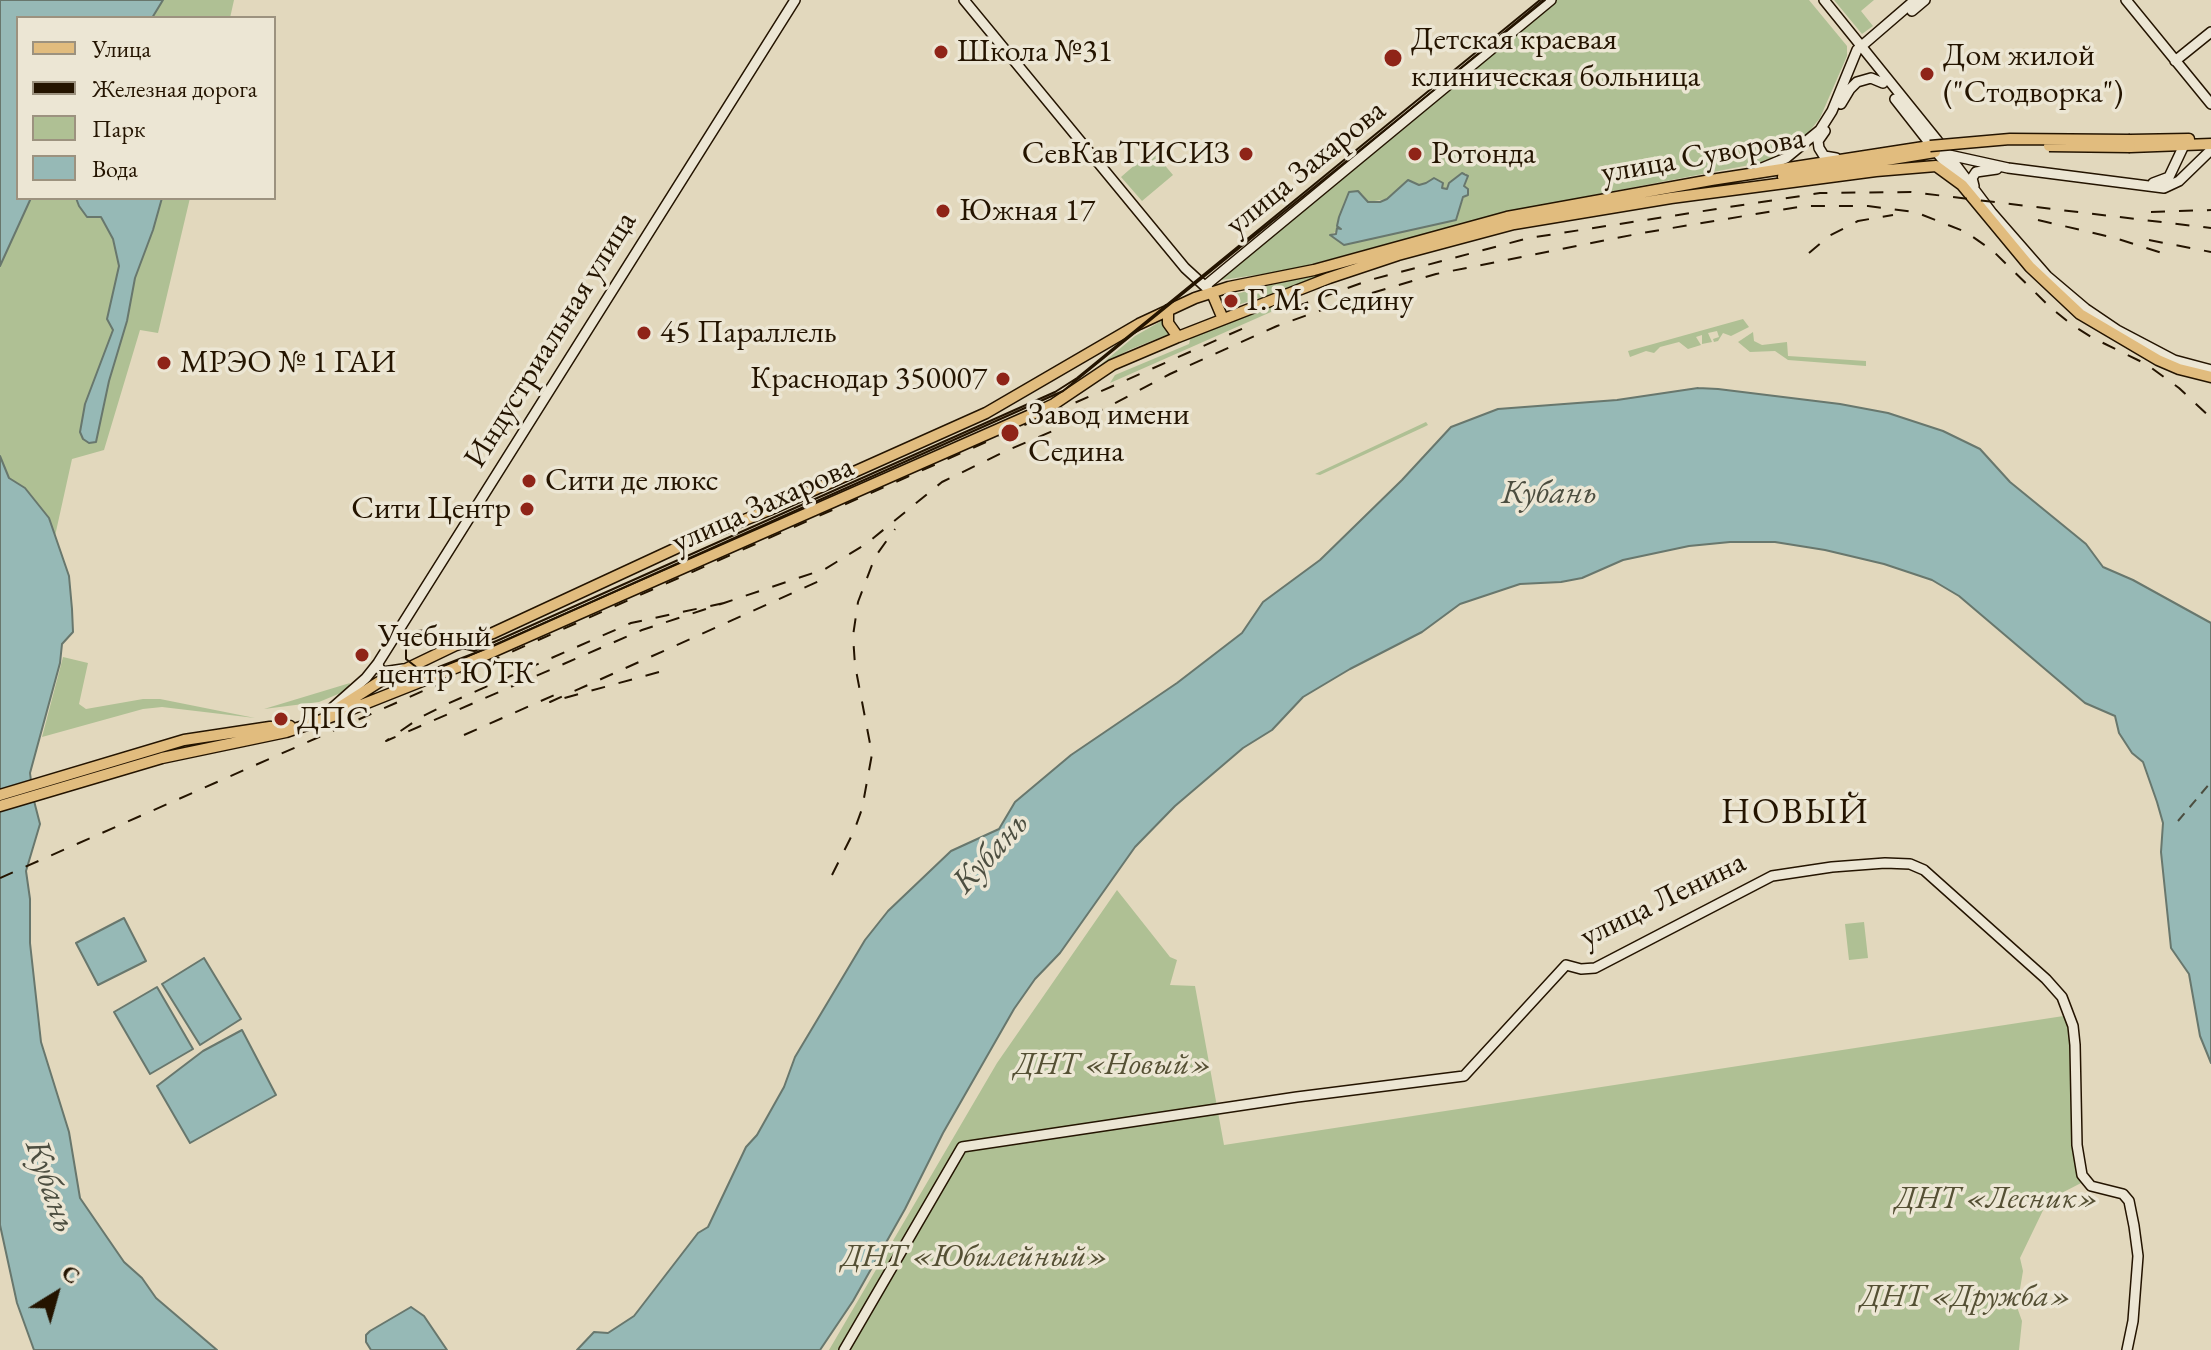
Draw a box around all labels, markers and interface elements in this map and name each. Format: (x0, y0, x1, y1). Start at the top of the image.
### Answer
legend (16, 16, 276, 200)
place label: Детская краевая клиническая больница (1411, 21, 1700, 96)
text: Улица (92, 33, 151, 64)
place label: Школа №31 (957, 33, 1113, 71)
place label: Дом жилой ("Стодворка") (1943, 37, 2123, 112)
marker: Школа №31 (932, 43, 950, 61)
marker: Детская краевая клиническая больница (1382, 47, 1404, 69)
marker: Дом жилой ("Стодворка") (1918, 65, 1936, 83)
text: Железная дорога (92, 73, 257, 104)
street label: улица Захарова (1218, 92, 1394, 244)
text: Парк (92, 113, 145, 144)
street label: улица Суворова (1598, 119, 1808, 193)
place label: СевКавТИСИЗ (1022, 135, 1230, 173)
place label: Ротонда (1431, 135, 1536, 173)
marker: СевКавТИСИЗ (1237, 145, 1255, 163)
marker: Ротонда (1406, 145, 1424, 163)
text: Вода (92, 153, 138, 184)
place label: Южная 17 (959, 192, 1095, 230)
marker: Южная 17 (934, 202, 952, 220)
street label: Индустриальная улица (456, 205, 646, 475)
place label: Г. М. Седину (1247, 282, 1414, 320)
marker: Г. М. Седину (1222, 292, 1240, 310)
place label: 45 Параллель (660, 314, 837, 352)
marker: 45 Параллель (635, 324, 653, 342)
place label: МРЭО № 1 ГАИ (180, 344, 396, 382)
marker: МРЭО № 1 ГАИ (155, 354, 173, 372)
place label: Краснодар 350007 (750, 360, 987, 398)
marker: Краснодар 350007 (994, 370, 1012, 388)
place label: Завод имени Седина (1028, 396, 1190, 471)
marker: Завод имени Седина (999, 422, 1021, 444)
street label: улица Захарова (666, 448, 860, 562)
place label: Сити де люкс (545, 462, 719, 500)
marker: Сити де люкс (520, 472, 538, 490)
water label: Кубань (1501, 474, 1597, 514)
place label: Сити Центр (351, 490, 511, 528)
marker: Сити Центр (518, 500, 536, 518)
place label: Учебный центр ЮТК (378, 618, 535, 693)
marker: Учебный центр ЮТК (353, 646, 371, 664)
place label: ДПС (297, 700, 369, 738)
marker: ДПС (272, 710, 290, 728)
district label: НОВЫЙ (1721, 791, 1869, 835)
water label: Кубань (944, 804, 1038, 902)
street label: улица Ленина (1574, 843, 1752, 957)
park label: ДНТ «Новый» (1014, 1046, 1212, 1084)
water label: Кубань (15, 1134, 85, 1238)
park label: ДНТ «Лесник» (1895, 1180, 2099, 1218)
park label: ДНТ «Юбилейный» (841, 1238, 1109, 1276)
north arrow (16, 1254, 96, 1334)
text: С (56, 1258, 86, 1291)
park label: ДНТ «Дружба» (1860, 1278, 2072, 1316)

